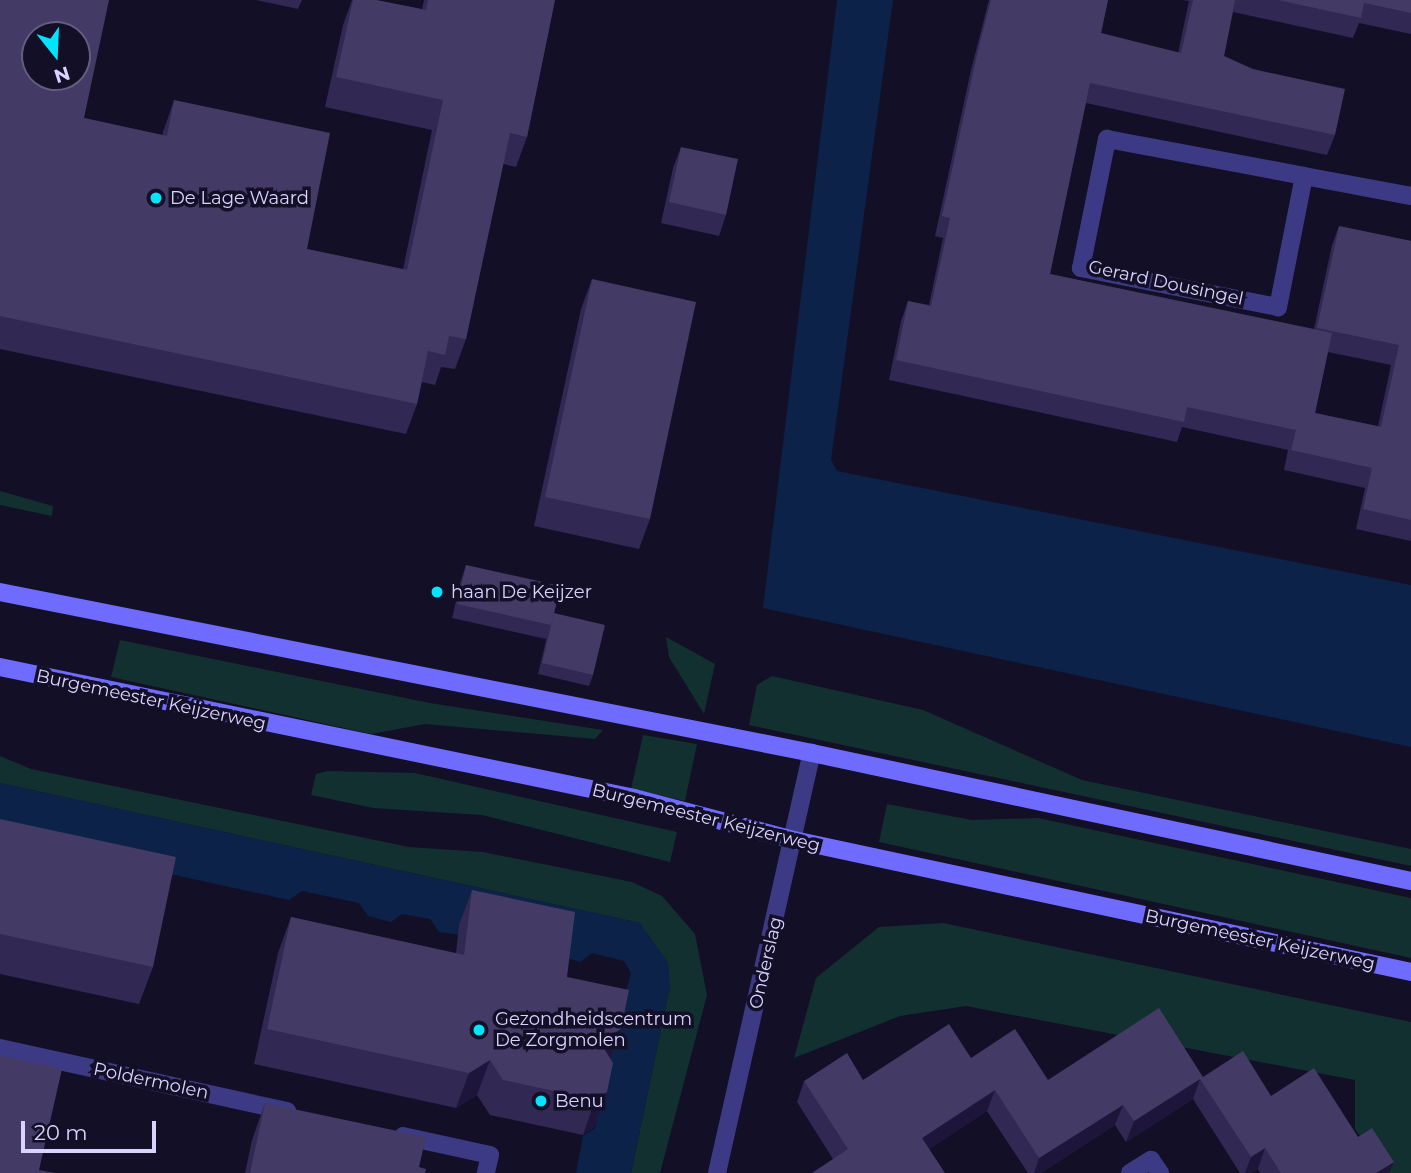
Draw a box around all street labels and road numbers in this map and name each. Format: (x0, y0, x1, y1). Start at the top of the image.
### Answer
street label: Gerard Dousingel (1087, 256, 1245, 310)
street label: Burgemeester Keijzerweg (34, 665, 268, 735)
street label: Burgemeester Keijzerweg (590, 779, 822, 857)
street label: Burgemeester Keijzerweg (1143, 905, 1377, 975)
street label: Onderslag (745, 915, 787, 1011)
street label: Poldermolen (91, 1058, 211, 1104)

